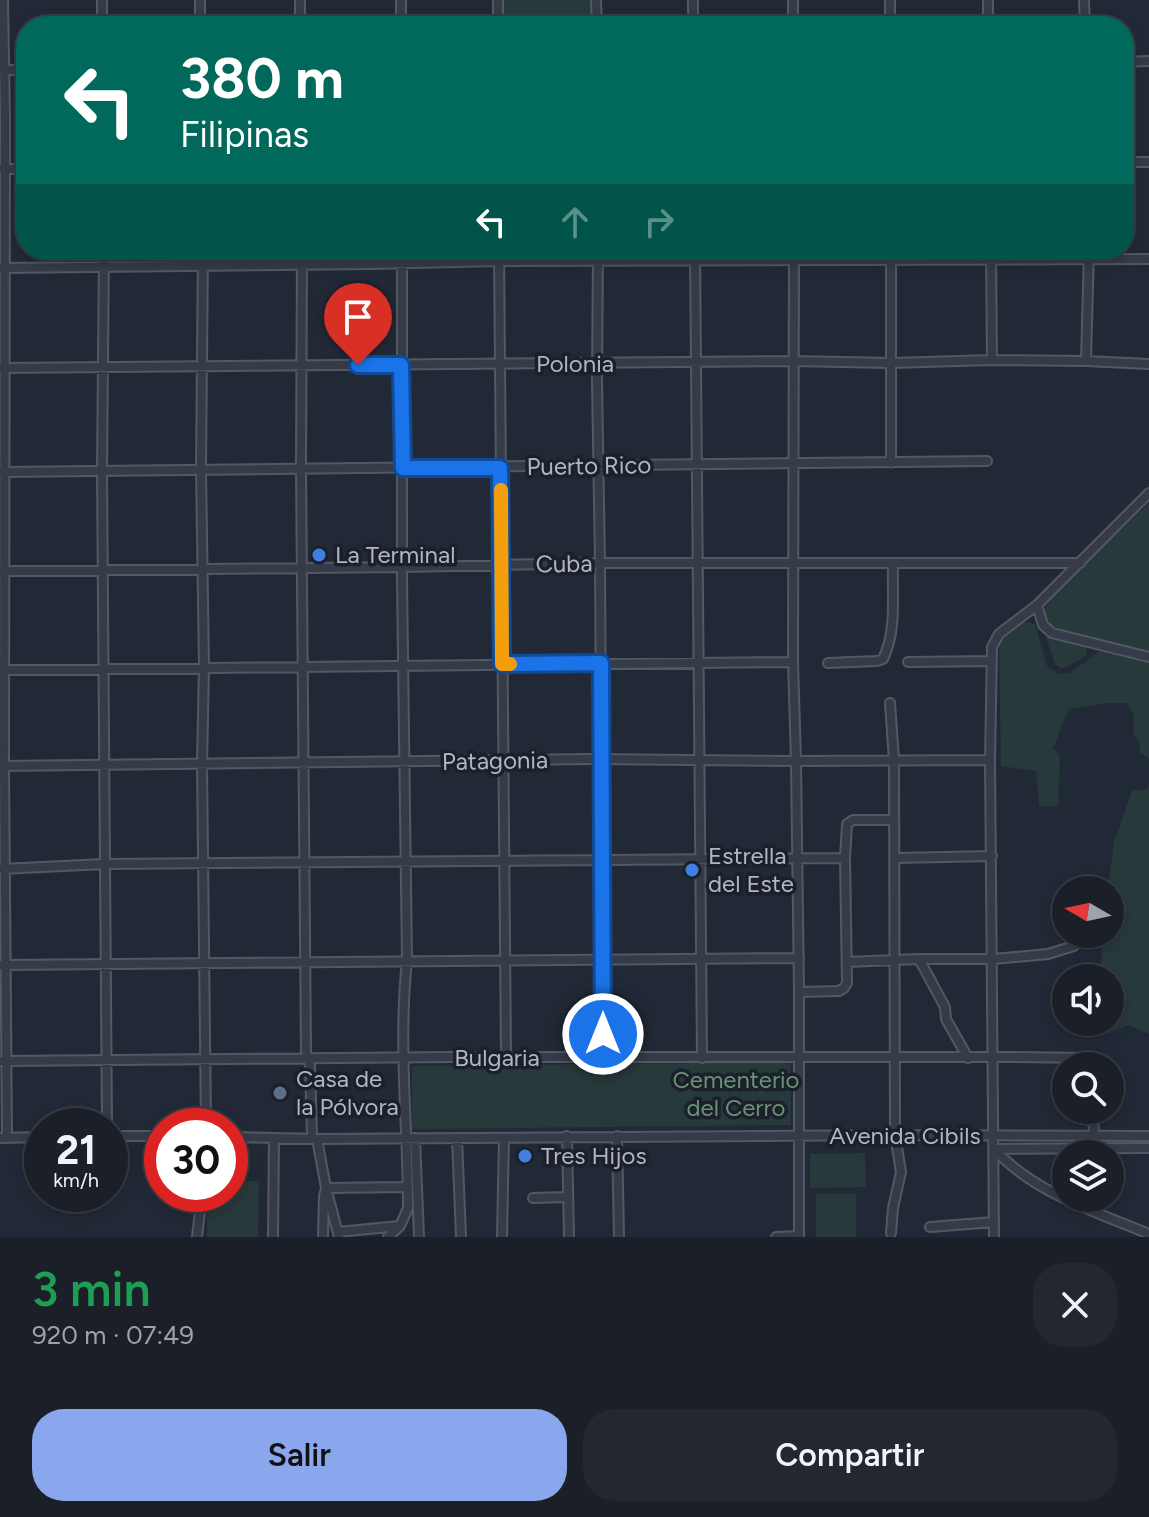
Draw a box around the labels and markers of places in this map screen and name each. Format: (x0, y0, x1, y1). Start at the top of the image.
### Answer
pin (324, 283, 392, 365)
place label: La Terminal (335, 540, 456, 569)
marker: La Terminal (310, 546, 328, 564)
place label: Estrella del Este (708, 841, 794, 898)
marker: Estrella del Este (683, 861, 701, 879)
place label: Casa de la Pólvora (296, 1064, 399, 1121)
marker: Casa de la Pólvora (271, 1084, 289, 1102)
place label: Tres Hijos (541, 1141, 647, 1170)
marker: Tres Hijos (516, 1147, 534, 1165)

